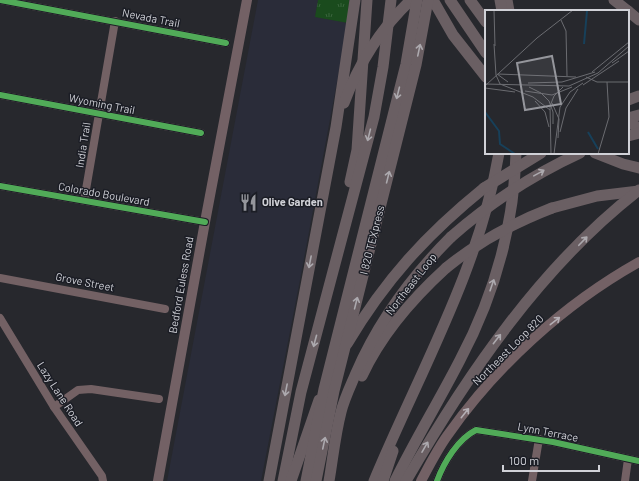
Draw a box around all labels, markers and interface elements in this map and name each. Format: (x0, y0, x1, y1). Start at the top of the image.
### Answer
street label: Nevada Trail (121, 6, 181, 29)
inset map (485, 10, 629, 154)
one-way arrow (416, 44, 424, 57)
one-way arrow (394, 86, 402, 99)
street label: Wyoming Trail (68, 91, 136, 116)
street label: India Trail (72, 121, 93, 169)
one-way arrow (365, 128, 373, 141)
one-way arrow (533, 169, 545, 176)
one-way arrow (385, 170, 392, 183)
street label: Colorado Boulevard (57, 179, 151, 208)
restaurant icon: Olive Garden (239, 192, 259, 212)
place label: Olive Garden (262, 195, 323, 208)
street label: I 820 TEXpress (357, 204, 386, 276)
street label: Bedford Euless Road (166, 235, 195, 334)
one-way arrow (578, 236, 587, 246)
street label: Northeast Loop (382, 250, 439, 317)
one-way arrow (306, 256, 314, 269)
street label: Grove Street (55, 269, 116, 294)
one-way arrow (489, 280, 497, 292)
one-way arrow (353, 296, 361, 309)
street label: Northeast Loop 820 (470, 312, 546, 388)
one-way arrow (550, 316, 561, 325)
one-way arrow (493, 334, 502, 345)
one-way arrow (311, 335, 318, 348)
street label: Lazy Lane Road (35, 359, 86, 428)
one-way arrow (282, 383, 290, 396)
one-way arrow (460, 408, 469, 419)
street label: Lynn Terrace (517, 419, 580, 444)
one-way arrow (320, 437, 328, 450)
one-way arrow (422, 441, 430, 453)
scale bar (503, 447, 599, 473)
text: 100 m (509, 453, 539, 467)

